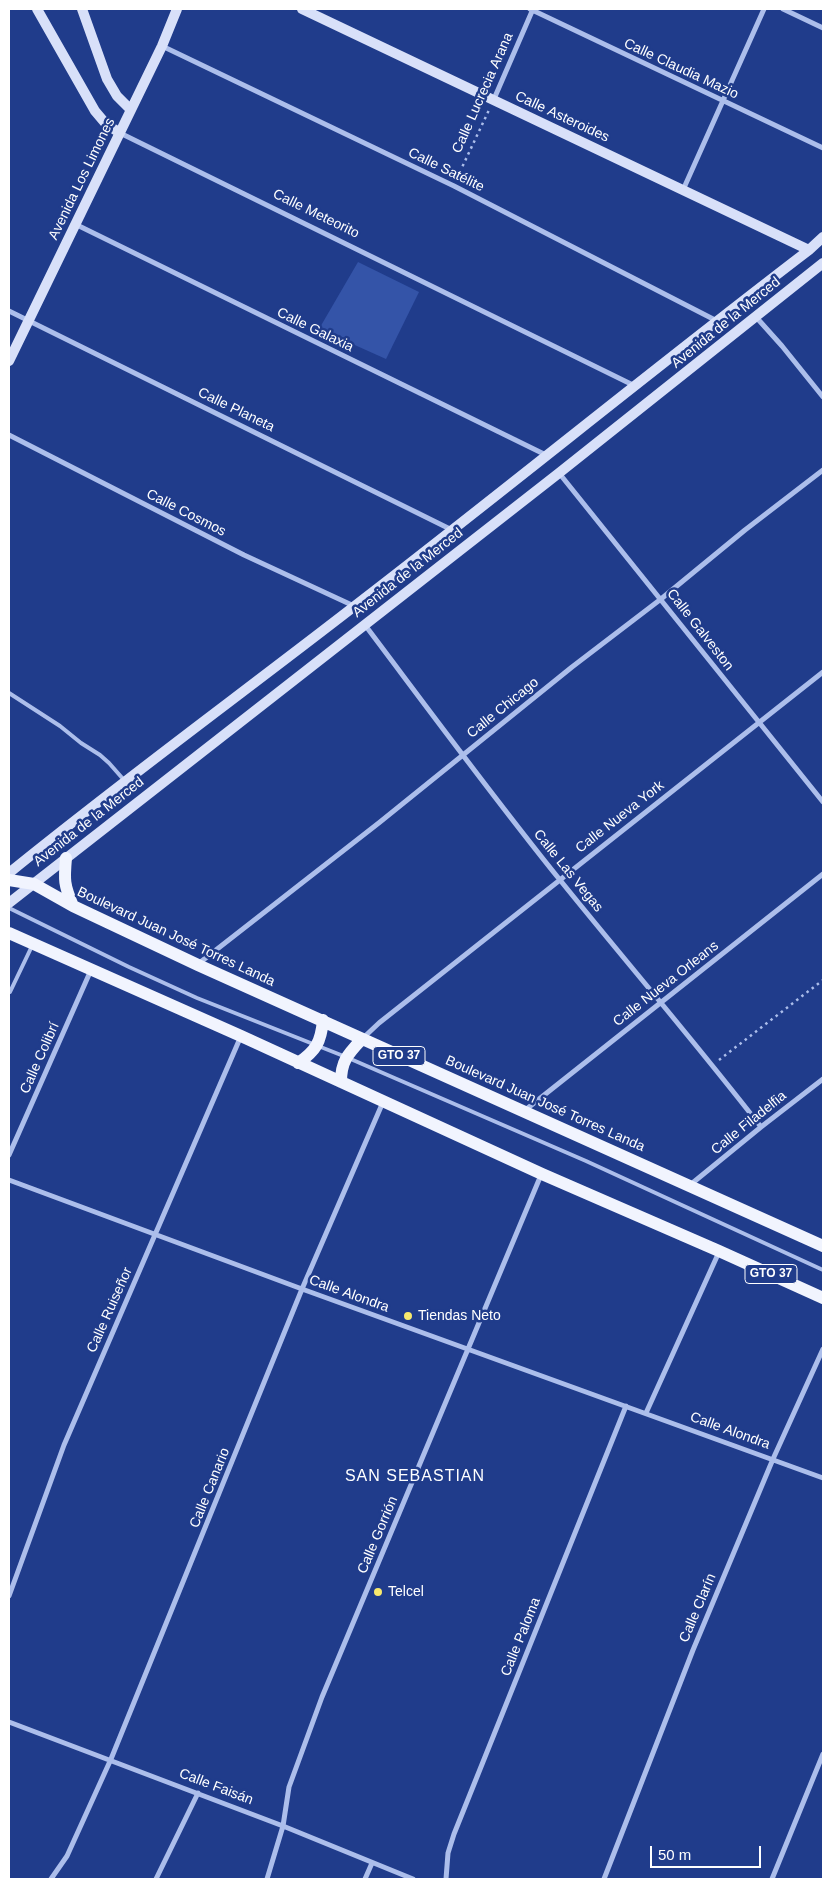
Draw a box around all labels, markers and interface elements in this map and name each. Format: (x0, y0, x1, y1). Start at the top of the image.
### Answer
street label: Calle Lucrecia Arana (449, 30, 517, 156)
street label: Calle Claudia Mazio (621, 35, 741, 103)
street label: Calle Asteroides (512, 88, 612, 146)
street label: Avenida Los Limones (45, 115, 119, 243)
street label: Calle Satélite (405, 144, 487, 196)
street label: Calle Meteorito (270, 186, 362, 242)
street label: Avenida de la Merced (668, 274, 784, 372)
street label: Calle Galaxia (274, 304, 356, 356)
street label: Calle Planeta (195, 384, 277, 436)
street label: Calle Cosmos (143, 486, 229, 540)
street label: Avenida de la Merced (350, 525, 466, 621)
street label: Calle Galveston (663, 586, 737, 674)
street label: Calle Chicago (464, 674, 542, 742)
street label: Avenida de la Merced (31, 774, 147, 870)
street label: Calle Nueva York (572, 777, 668, 857)
street label: Calle Las Vegas (530, 826, 606, 916)
street label: Boulevard Juan José Torres Landa (74, 884, 278, 990)
street label: Calle Nueva Orleans (610, 938, 722, 1030)
street label: Calle Colibrí (17, 1020, 63, 1096)
road number: GTO 37 (373, 1046, 425, 1066)
street label: Boulevard Juan José Torres Landa (443, 1052, 647, 1156)
street label: Calle Filadelfia (708, 1088, 790, 1158)
road number: GTO 37 (745, 1264, 797, 1284)
street label: Calle Ruiseñor (84, 1265, 136, 1355)
street label: Calle Alondra (307, 1272, 391, 1316)
place label: Tiendas Neto (418, 1308, 501, 1324)
marker: Tiendas Neto (402, 1310, 414, 1322)
street label: Calle Alondra (688, 1409, 772, 1453)
street label: Calle Canario (186, 1446, 234, 1530)
district label: SAN SEBASTIAN (343, 1467, 487, 1487)
street label: Calle Gorrión (354, 1494, 402, 1576)
street label: Calle Clarín (676, 1571, 720, 1645)
place label: Telcel (388, 1584, 424, 1600)
marker: Telcel (372, 1586, 384, 1598)
street label: Calle Paloma (498, 1595, 544, 1679)
street label: Calle Faisán (177, 1765, 255, 1809)
scale bar (652, 1836, 763, 1868)
text: 50 m (658, 1846, 691, 1863)

